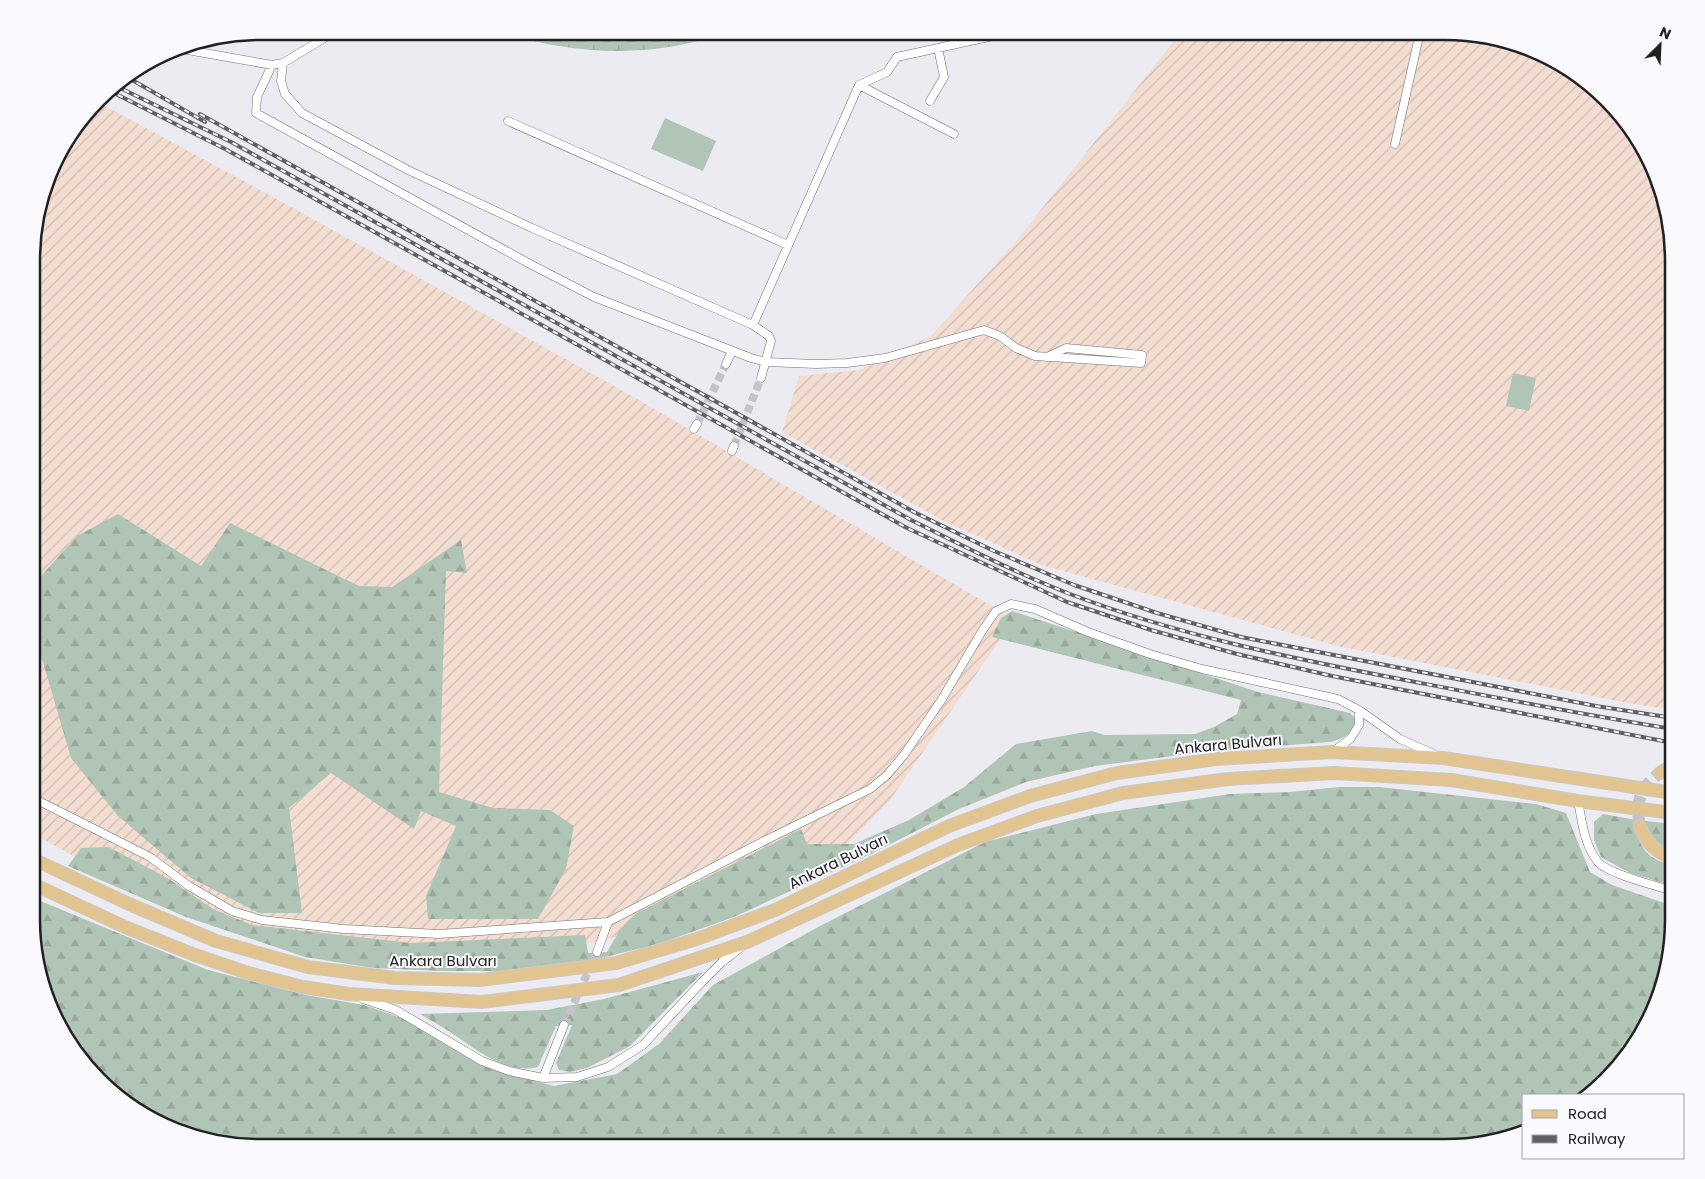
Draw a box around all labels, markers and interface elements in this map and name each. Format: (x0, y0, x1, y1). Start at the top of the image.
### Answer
north arrow (1635, 20, 1685, 70)
text: N (1656, 22, 1674, 44)
street label: Ankara Bulvarı (1173, 729, 1283, 759)
street label: Ankara Bulvarı (785, 828, 891, 894)
street label: Ankara Bulvarı (389, 950, 497, 971)
legend (1522, 1094, 1685, 1159)
text: Road (1568, 1103, 1607, 1124)
text: Railway (1568, 1128, 1626, 1149)

